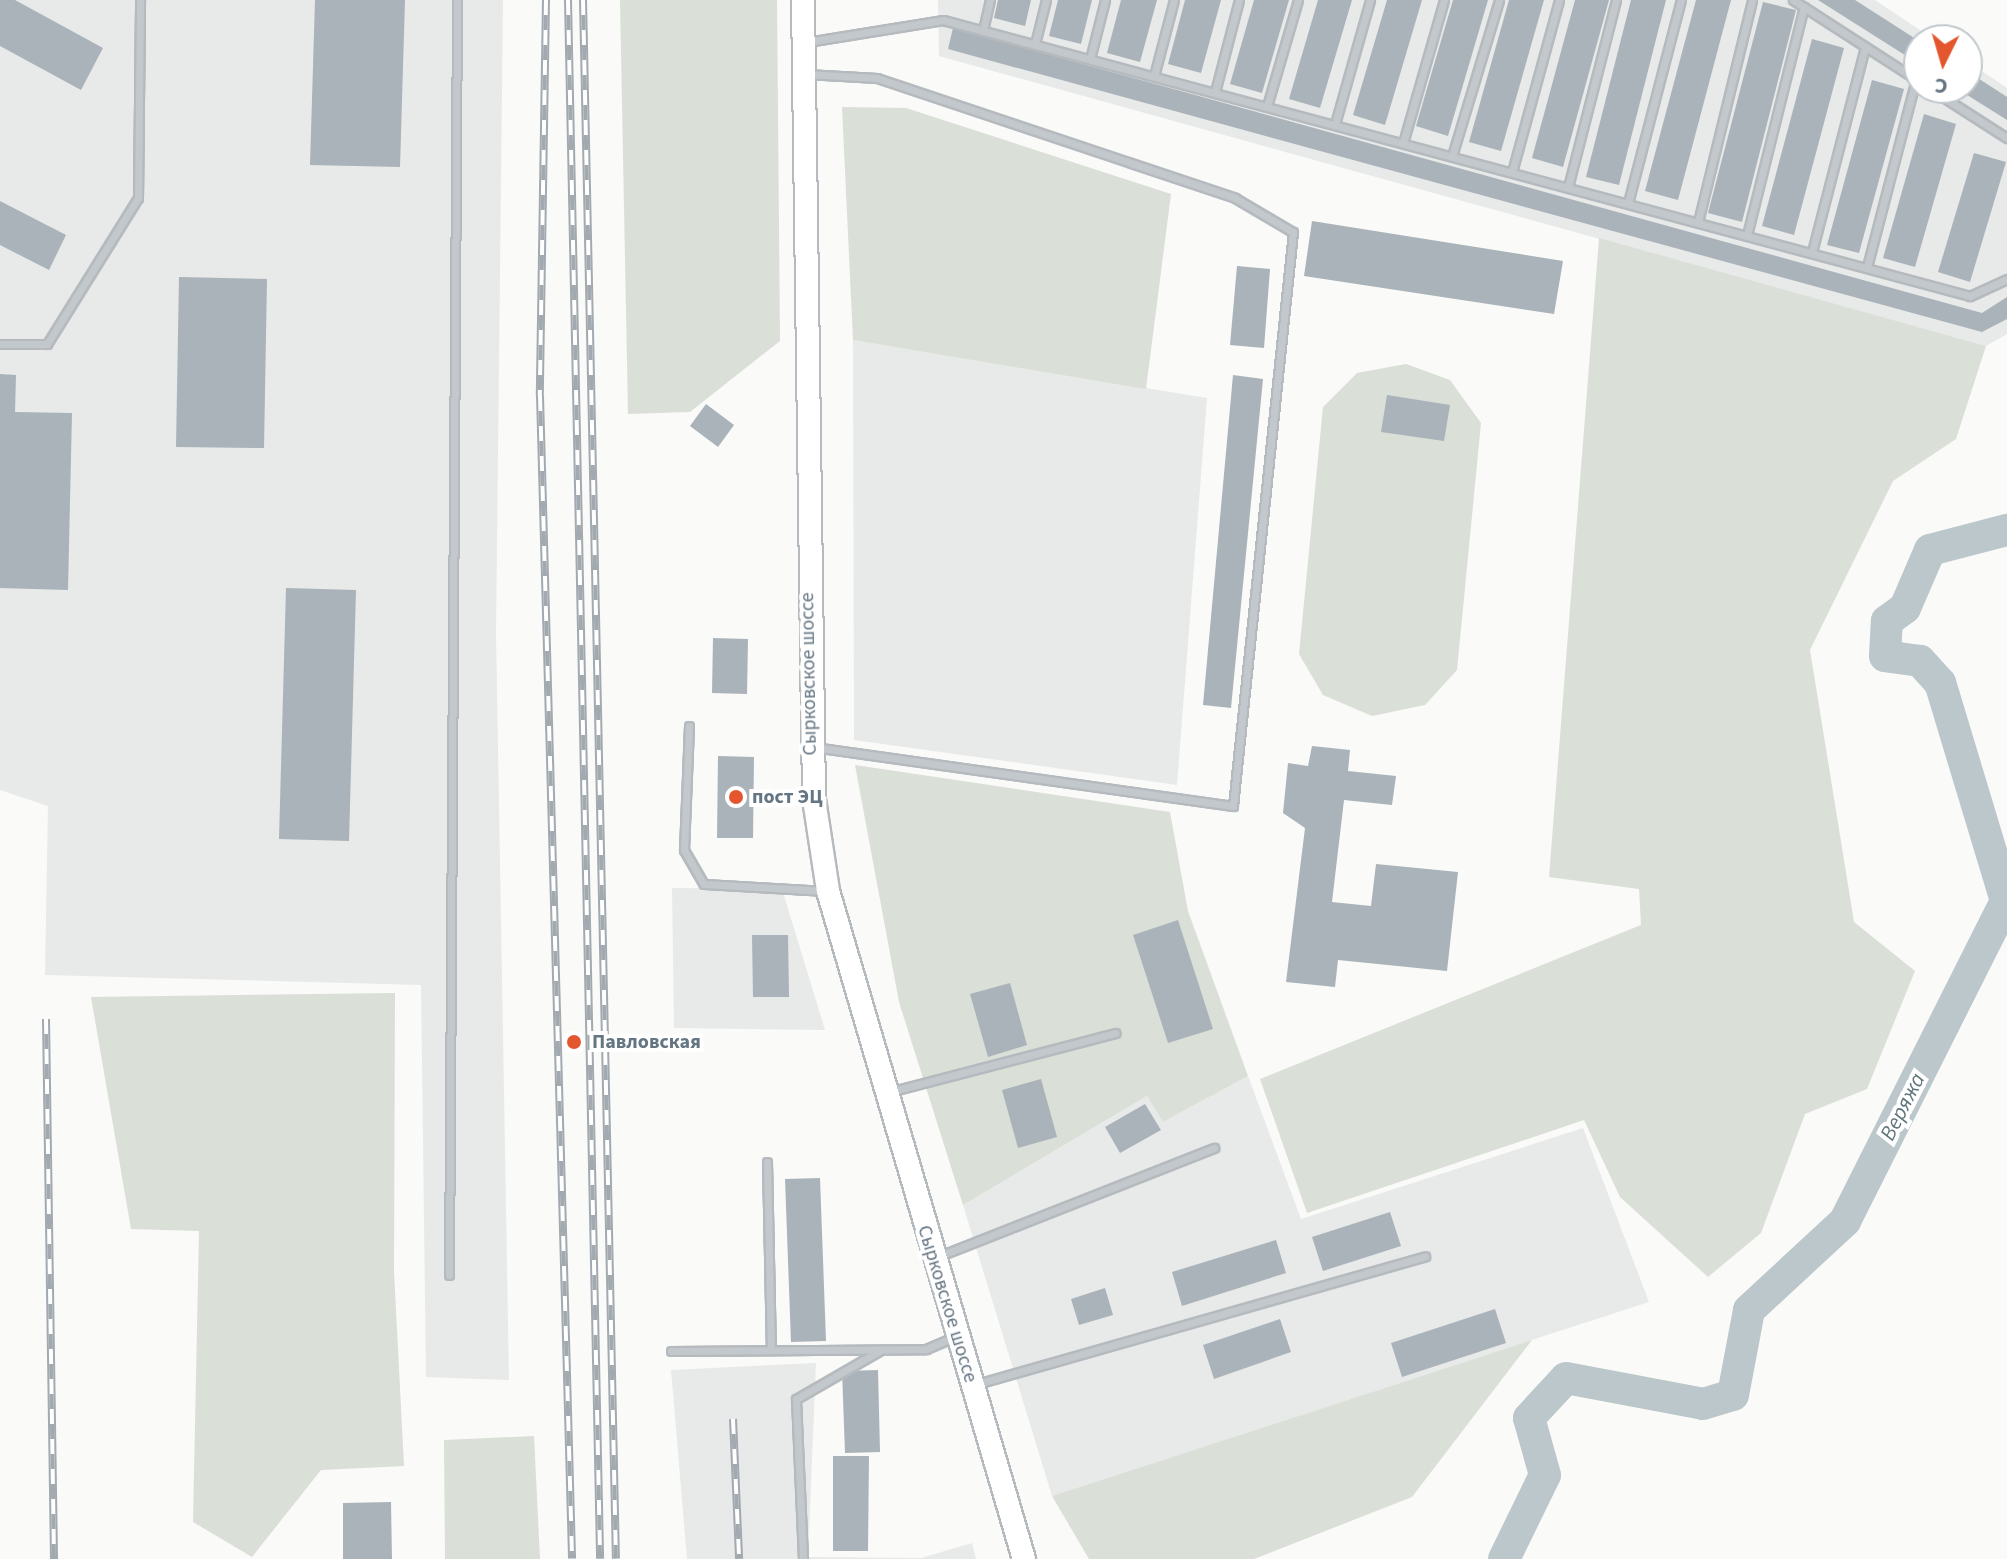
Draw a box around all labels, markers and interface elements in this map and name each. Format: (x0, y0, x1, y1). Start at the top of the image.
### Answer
north arrow (1903, 24, 1983, 104)
text: С (1933, 69, 1949, 102)
street label: Сырковское шоссе (796, 592, 822, 756)
place label: пост ЭЦ (752, 785, 823, 809)
marker: пост ЭЦ (727, 788, 745, 806)
place label: Павловская (592, 1030, 701, 1054)
marker: Павловская (563, 1031, 585, 1053)
water label: Веряжа (1875, 1069, 1931, 1145)
street label: Сырковское шоссе (912, 1222, 982, 1386)

